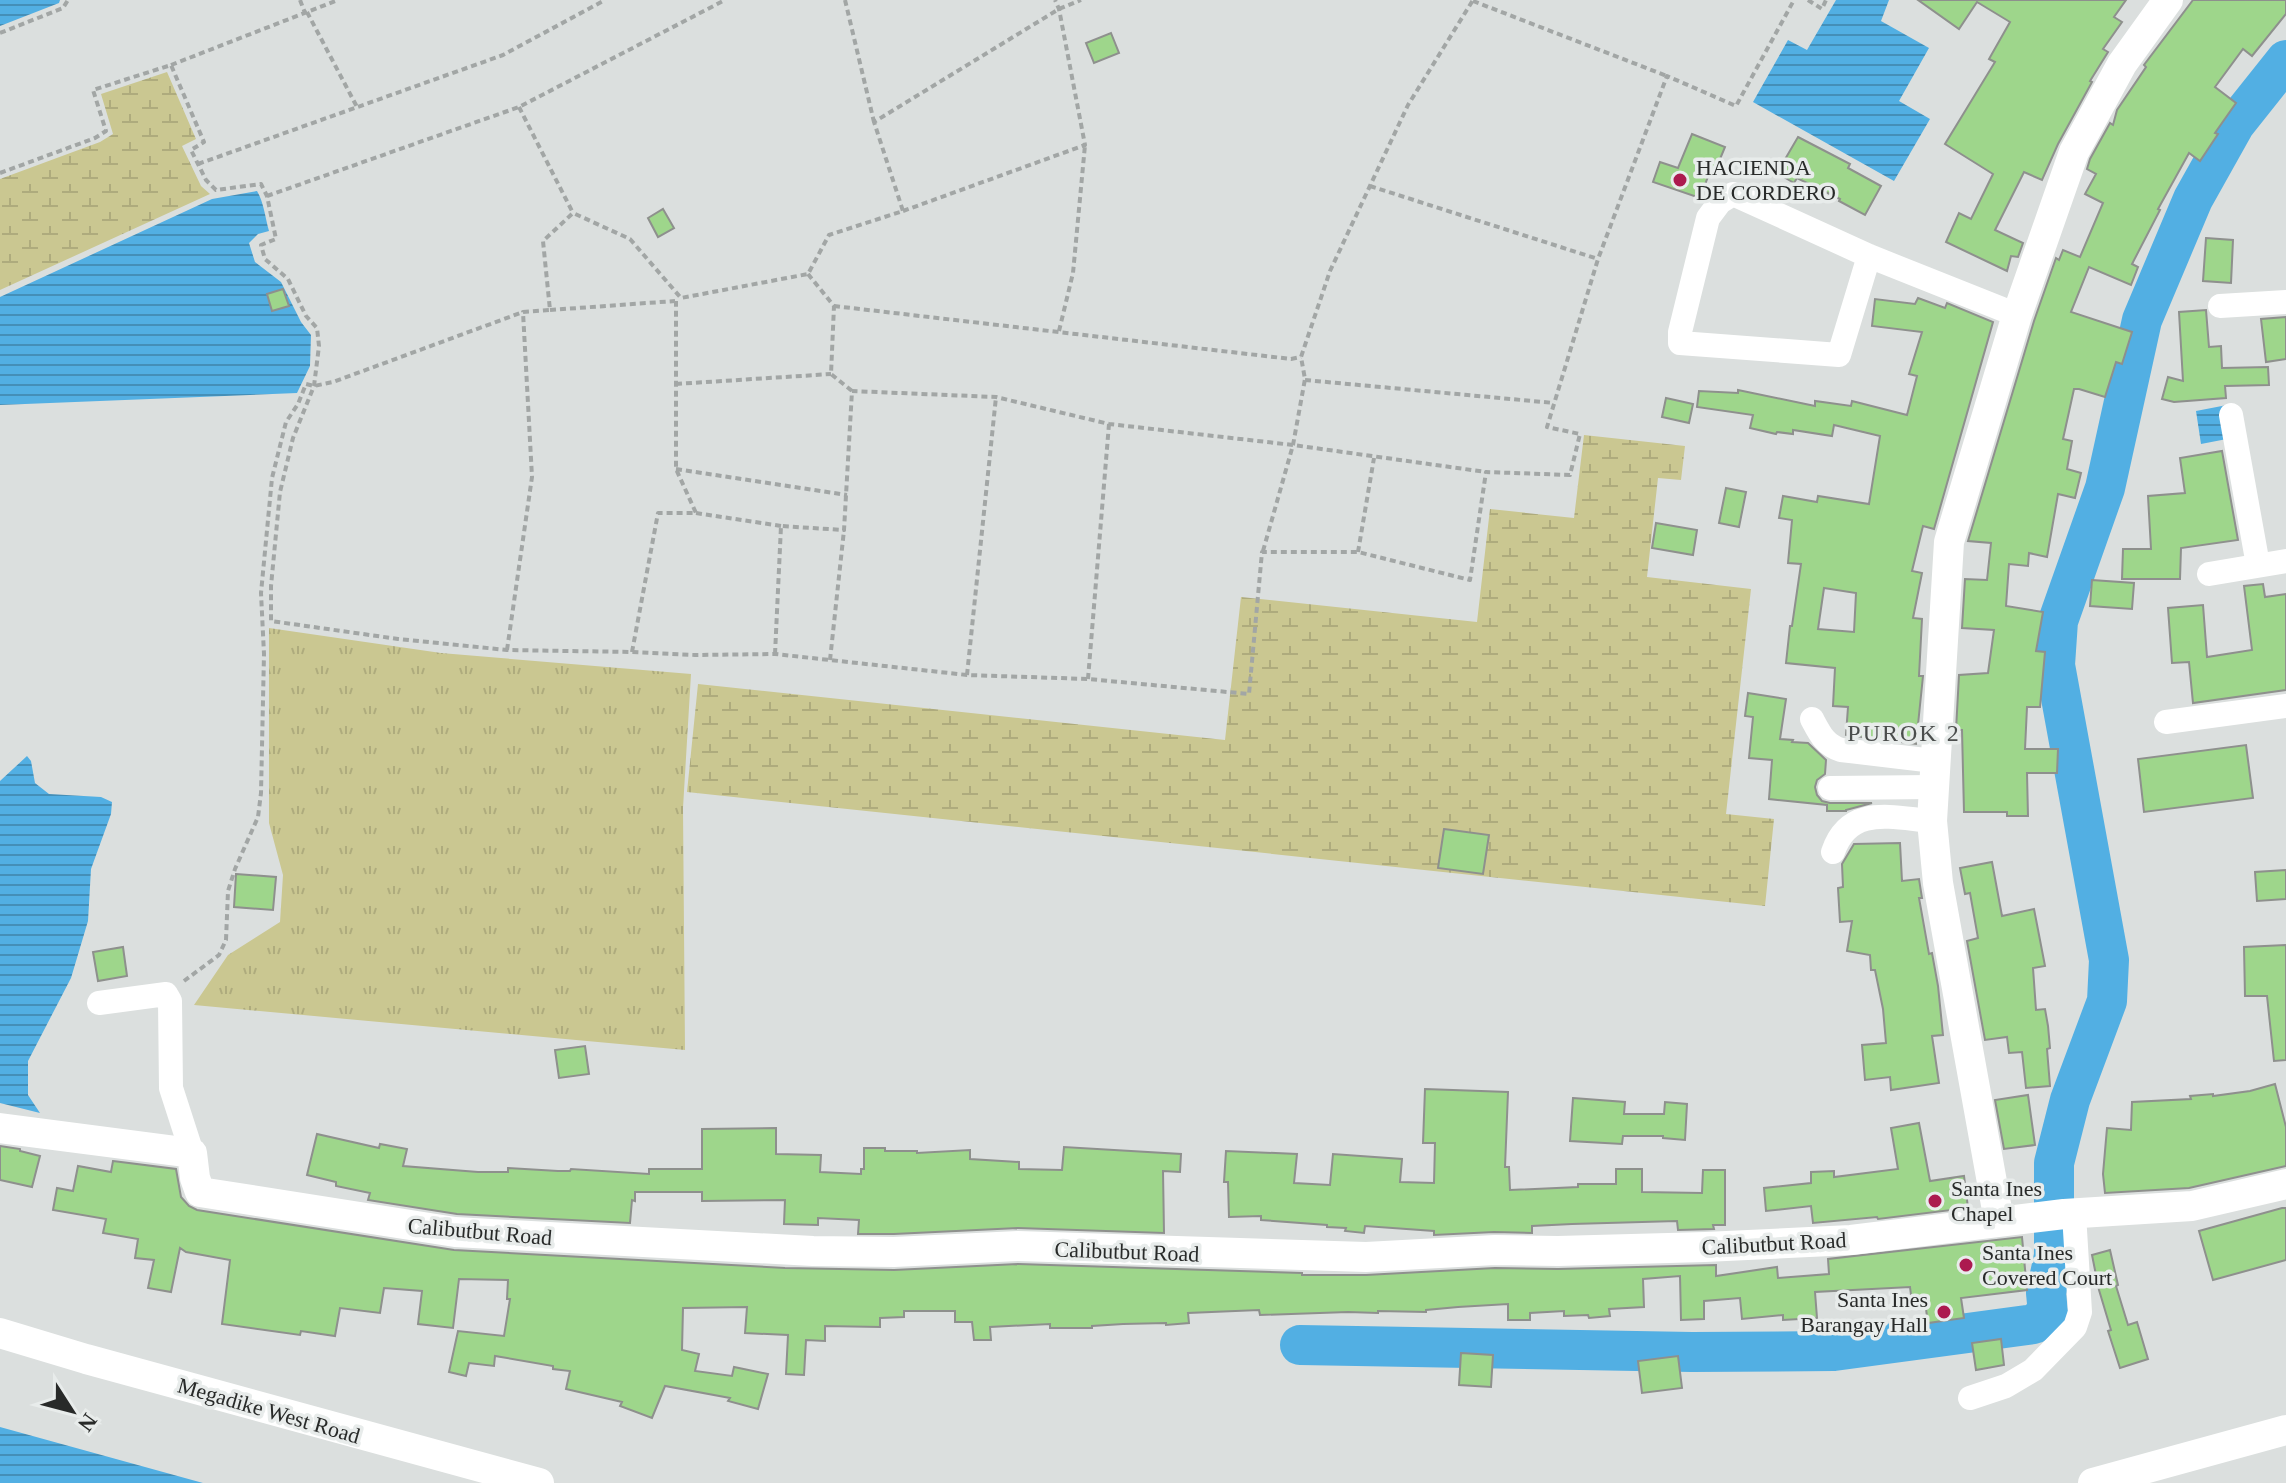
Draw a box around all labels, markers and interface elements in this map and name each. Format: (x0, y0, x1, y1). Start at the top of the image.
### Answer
place label: HACIENDA DE CORDERO (1696, 155, 1836, 205)
marker: HACIENDA DE CORDERO (1671, 171, 1689, 189)
district label: PUROK 2 (1847, 720, 1961, 746)
place label: Santa Ines Chapel (1951, 1176, 2042, 1226)
marker: Santa Ines Chapel (1926, 1192, 1944, 1210)
street label: Calibutbut Road (407, 1213, 553, 1250)
street label: Calibutbut Road (1701, 1227, 1847, 1260)
street label: Calibutbut Road (1054, 1236, 1200, 1267)
place label: Santa Ines Covered Court (1982, 1240, 2112, 1290)
marker: Santa Ines Covered Court (1957, 1256, 1975, 1274)
place label: Santa Ines Barangay Hall (1800, 1287, 1928, 1337)
marker: Santa Ines Barangay Hall (1935, 1303, 1953, 1321)
north arrow (32, 1371, 112, 1451)
street label: Megadike West Road (175, 1372, 363, 1448)
text: N (73, 1409, 103, 1436)

